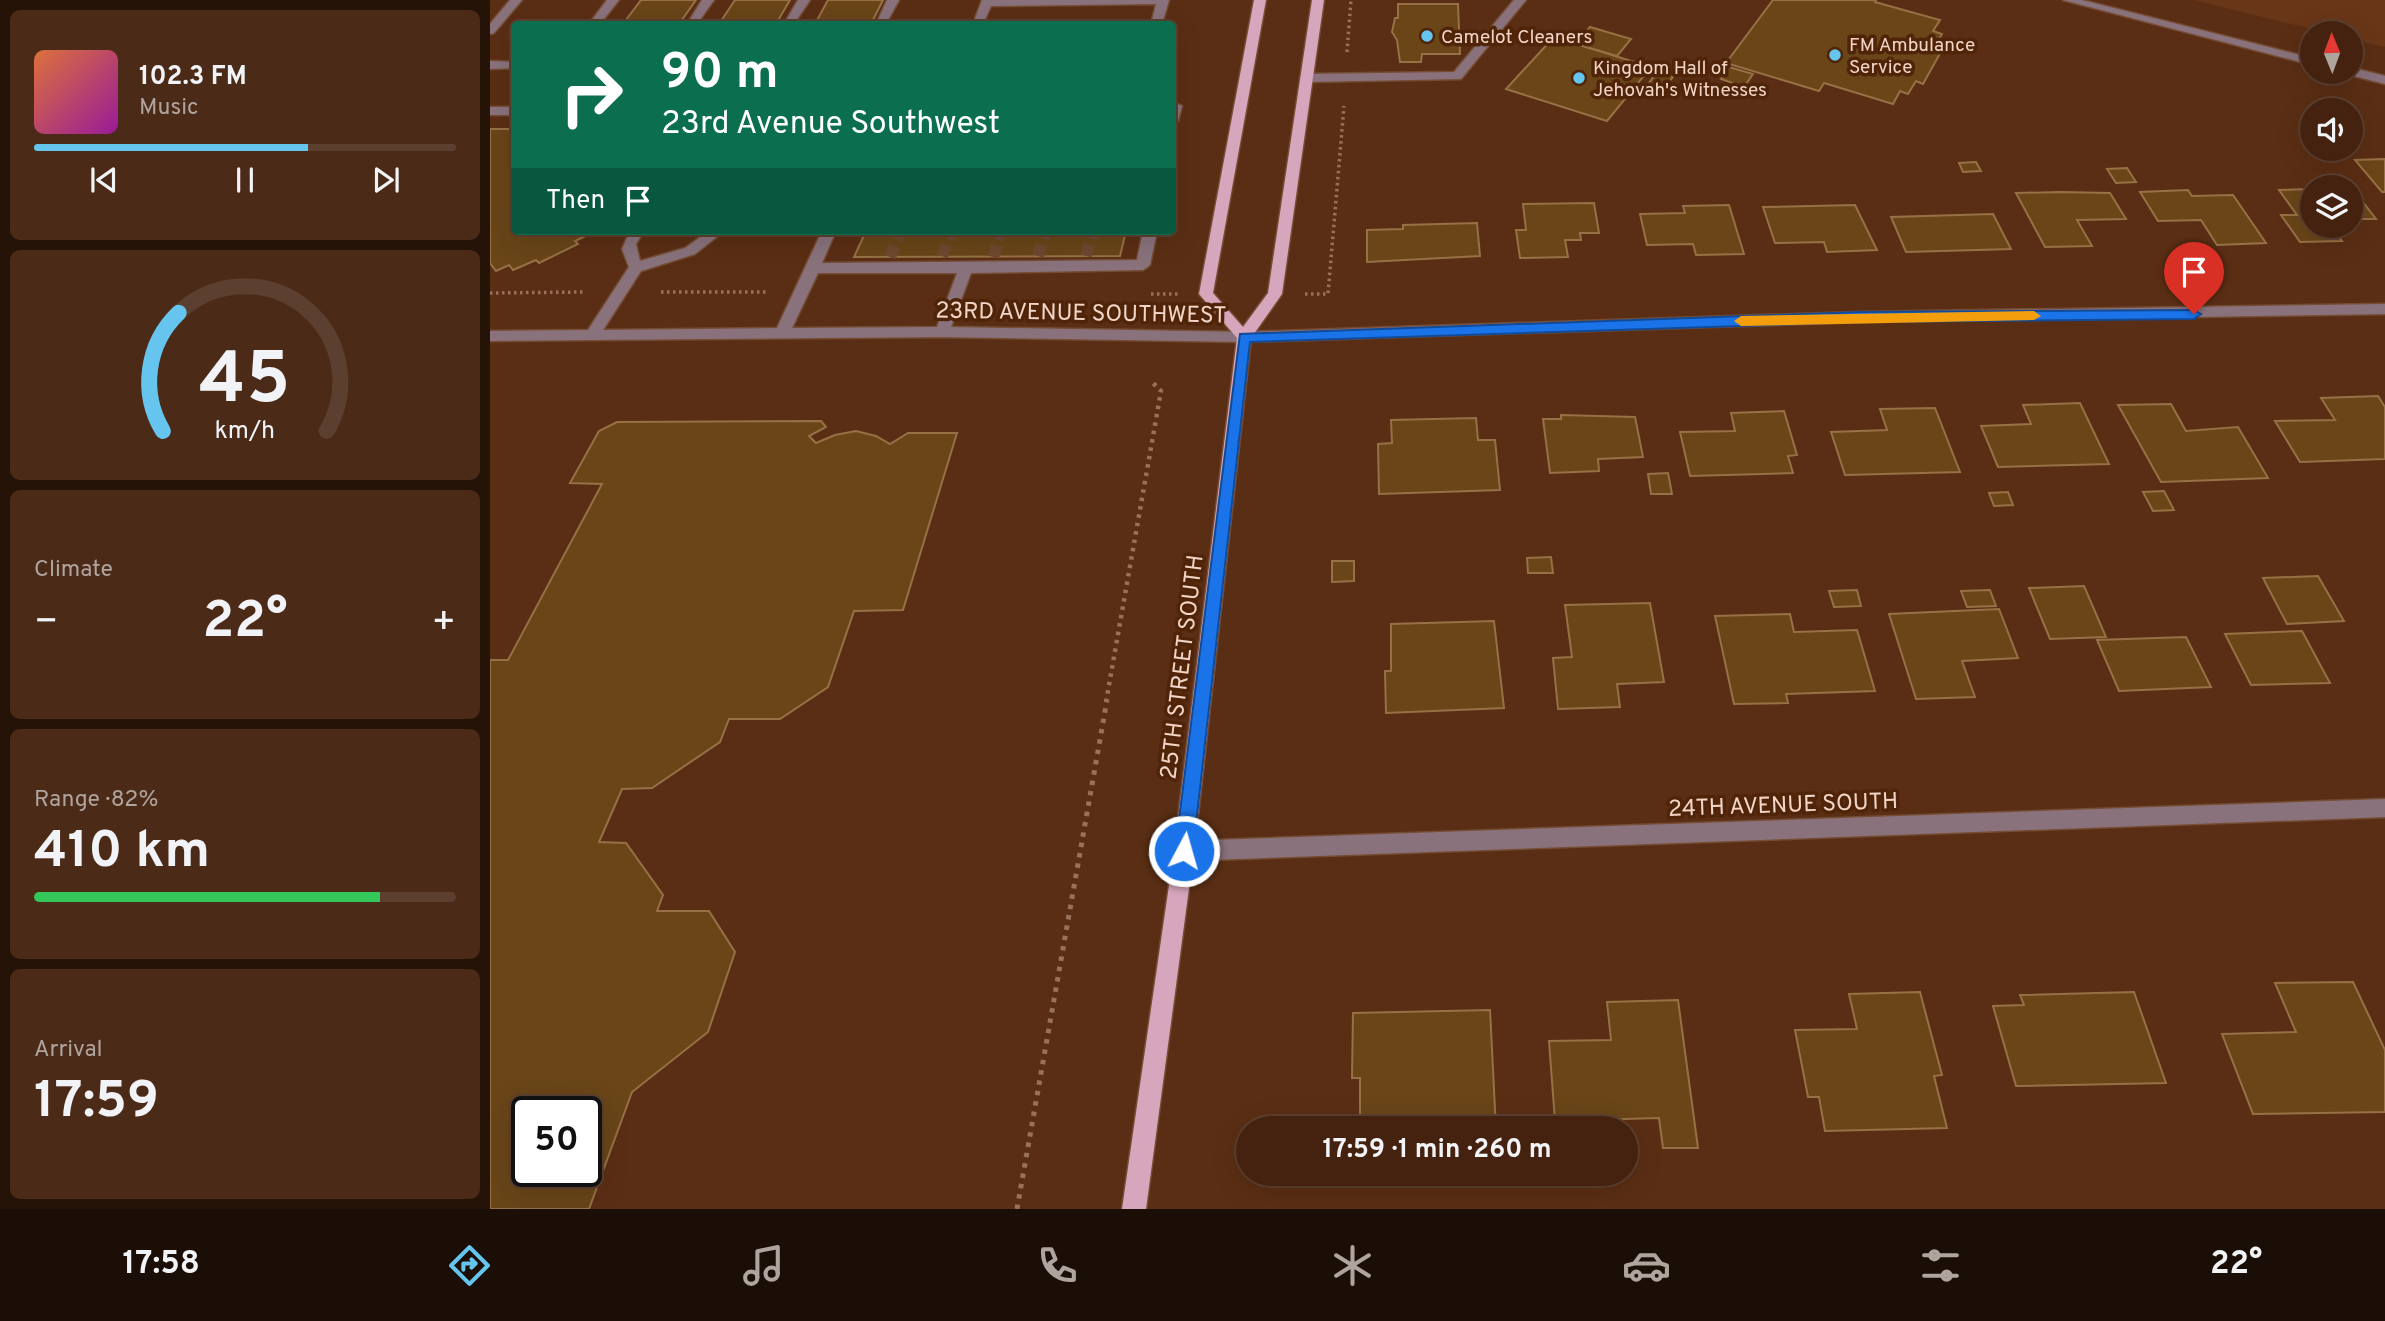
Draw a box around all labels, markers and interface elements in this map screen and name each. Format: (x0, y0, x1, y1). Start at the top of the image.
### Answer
north arrow (2300, 21, 2362, 84)
map controls (2300, 21, 2363, 238)
place label: Camelot Cleaners (1441, 26, 1592, 50)
marker: Camelot Cleaners (1419, 28, 1435, 44)
place label: FM Ambulance Service (1849, 34, 1975, 80)
text: 90 m (661, 44, 779, 106)
marker: FM Ambulance Service (1827, 47, 1843, 63)
icon: right (546, 49, 637, 140)
place label: Kingdom Hall of Jehovah's Witnesses (1593, 57, 1767, 103)
text: 102.3 FM (139, 61, 247, 94)
marker: Kingdom Hall of Jehovah's Witnesses (1571, 70, 1587, 86)
text: Music (139, 94, 199, 123)
button: sound (2300, 98, 2363, 161)
text: 23rd Avenue Southwest (661, 105, 1000, 145)
icon: previous (85, 161, 123, 199)
icon: pause (226, 161, 264, 199)
icon: next (367, 161, 405, 199)
button: layers (2300, 175, 2363, 238)
icon: arrive (619, 182, 657, 220)
text: Then (546, 185, 605, 218)
pin (2164, 242, 2224, 314)
icon: arrive (2175, 253, 2213, 291)
street label: 23RD AVENUE SOUTHWEST (935, 297, 1227, 332)
text: 45 (199, 337, 291, 429)
text: km/h (215, 415, 275, 447)
street label: 25TH STREET SOUTH (1155, 553, 1212, 781)
text: Climate (34, 556, 113, 585)
text: 22° (202, 590, 288, 656)
text: − (34, 599, 59, 648)
text: + (431, 599, 456, 648)
text: Range · 82% (34, 786, 158, 815)
street label: 24TH AVENUE SOUTH (1667, 788, 1899, 825)
position arrow (1147, 814, 1221, 888)
text: 410 km (34, 820, 210, 886)
text: Arrival (34, 1036, 103, 1065)
text: 17:59 (34, 1070, 159, 1136)
speed limit sign: 50 (511, 1096, 602, 1187)
text: 17:59 · 1 min · 260 m (1322, 1134, 1552, 1167)
icon: directions (445, 1241, 494, 1290)
icon: music (739, 1241, 788, 1290)
icon: phone (1033, 1241, 1082, 1290)
icon: climate (1328, 1241, 1377, 1290)
icon: car (1622, 1241, 1671, 1290)
icon: filters (1916, 1241, 1965, 1290)
text: 17:58 (123, 1245, 200, 1285)
text: 22° (2210, 1245, 2262, 1285)

